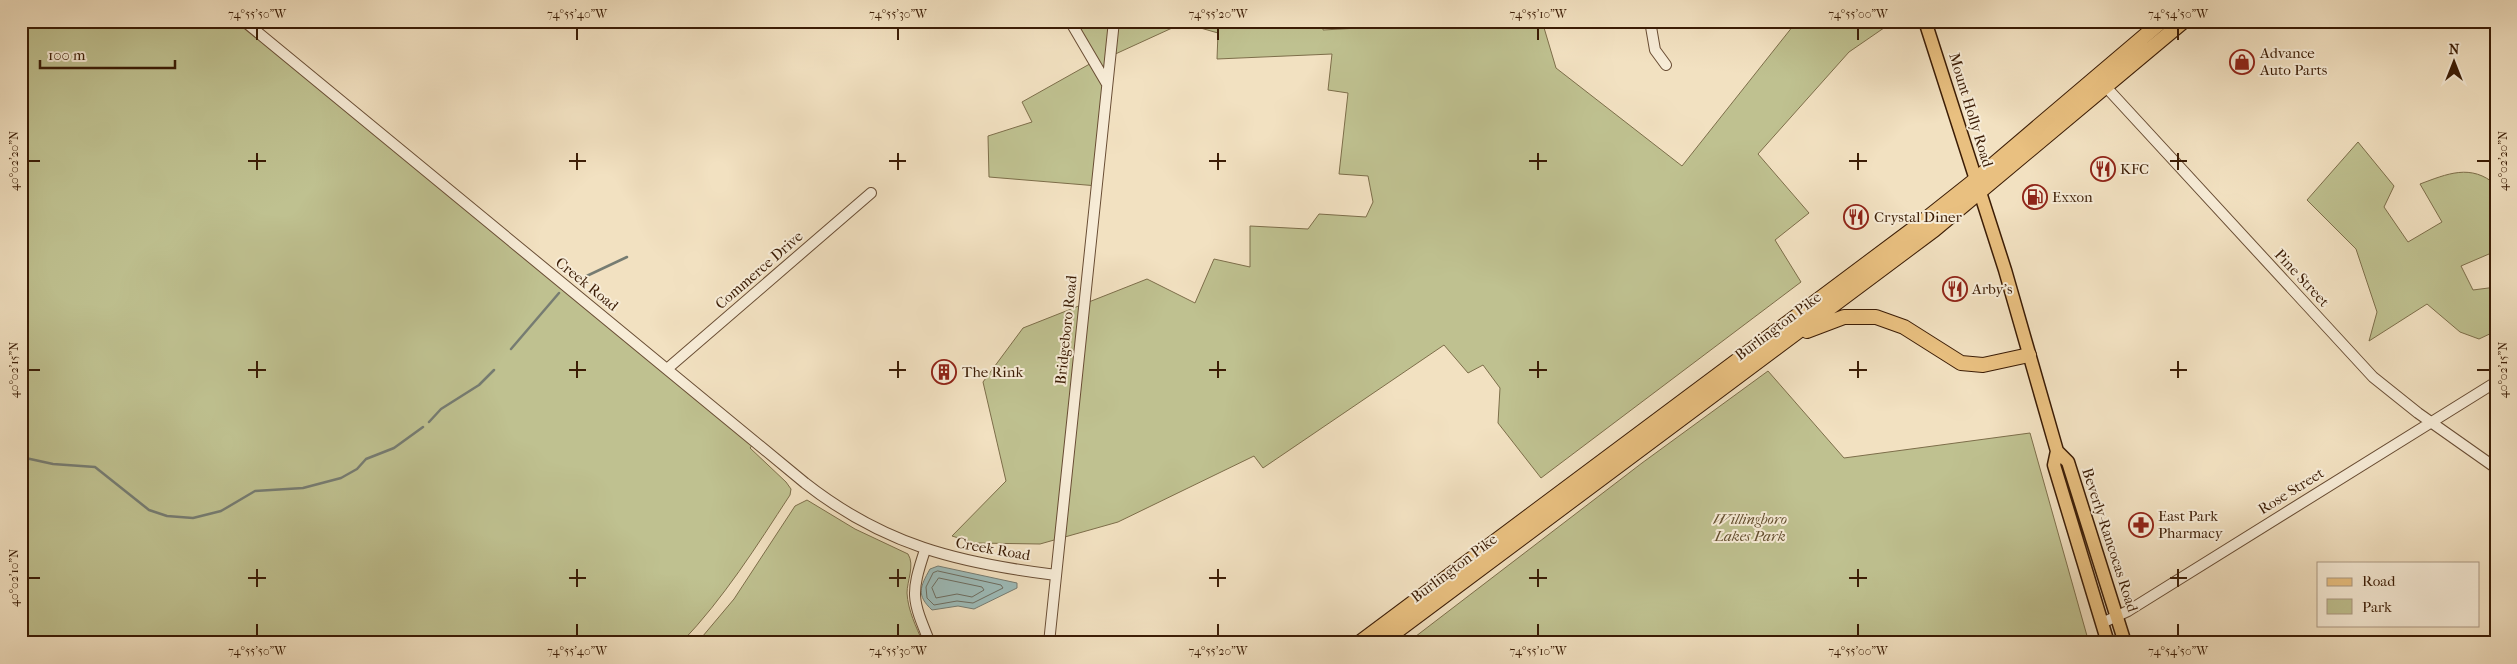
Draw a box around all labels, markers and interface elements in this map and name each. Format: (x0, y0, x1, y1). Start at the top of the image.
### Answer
text: 74°55'50"W (228, 7, 287, 21)
text: 74°55'40"W (547, 7, 608, 21)
text: 74°55'30"W (869, 7, 928, 21)
text: 74°55'20"W (1188, 7, 1249, 21)
text: 74°55'10"W (1509, 7, 1568, 21)
text: 74°55'00"W (1828, 7, 1889, 21)
text: 74°54'50"W (2148, 7, 2209, 21)
scale bar (40, 38, 175, 70)
north arrow (2430, 38, 2480, 88)
text: N (2449, 41, 2460, 58)
place label: Advance Auto Parts (2259, 44, 2328, 79)
text: 100 m (48, 46, 86, 64)
shop icon: Advance Auto Parts (2229, 49, 2255, 75)
street label: Mount Holly Road (1945, 51, 1997, 170)
text: 40°02'20"N (7, 131, 21, 191)
text: 40°02'20"N (2496, 131, 2510, 191)
restaurant icon: KFC (2090, 156, 2116, 182)
place label: KFC (2120, 160, 2149, 178)
fuel station icon: Exxon (2022, 184, 2048, 210)
place label: Exxon (2052, 188, 2093, 206)
restaurant icon: Crystal Diner (1843, 204, 1869, 230)
place label: Crystal Diner (1874, 208, 1962, 226)
street label: Commerce Drive (712, 227, 807, 313)
street label: Pine Street (2271, 245, 2334, 311)
street label: Creek Road (552, 253, 623, 315)
street label: Bridgeboro Road (1051, 274, 1081, 386)
restaurant icon: Arby's (1942, 276, 1968, 302)
place label: Arby's (1971, 280, 2013, 298)
street label: Burlington Pike (1731, 287, 1825, 364)
text: 40°02'15"N (7, 342, 21, 398)
text: 40°02'15"N (2496, 342, 2510, 398)
building icon: The Rink (931, 359, 957, 385)
place label: The Rink (962, 363, 1023, 381)
street label: Rose Street (2255, 463, 2328, 518)
street label: Beverly-Rancocas Road (2078, 466, 2142, 615)
place label: East Park Pharmacy (2158, 507, 2224, 542)
park label: Willingboro Lakes Park (1713, 510, 1787, 545)
pharmacy icon: East Park Pharmacy (2128, 512, 2154, 538)
street label: Burlington Pike (1407, 529, 1501, 606)
street label: Creek Road (954, 534, 1033, 565)
text: 40°02'10"N (7, 549, 21, 607)
legend (2317, 562, 2480, 626)
text: Road (2362, 572, 2396, 590)
text: Park (2362, 598, 2392, 616)
text: 74°55'50"W (228, 644, 287, 658)
text: 74°55'40"W (547, 644, 608, 658)
text: 74°55'30"W (869, 644, 928, 658)
text: 74°55'20"W (1188, 644, 1249, 658)
text: 74°55'10"W (1509, 644, 1568, 658)
text: 74°55'00"W (1828, 644, 1889, 658)
text: 74°54'50"W (2148, 644, 2209, 658)

